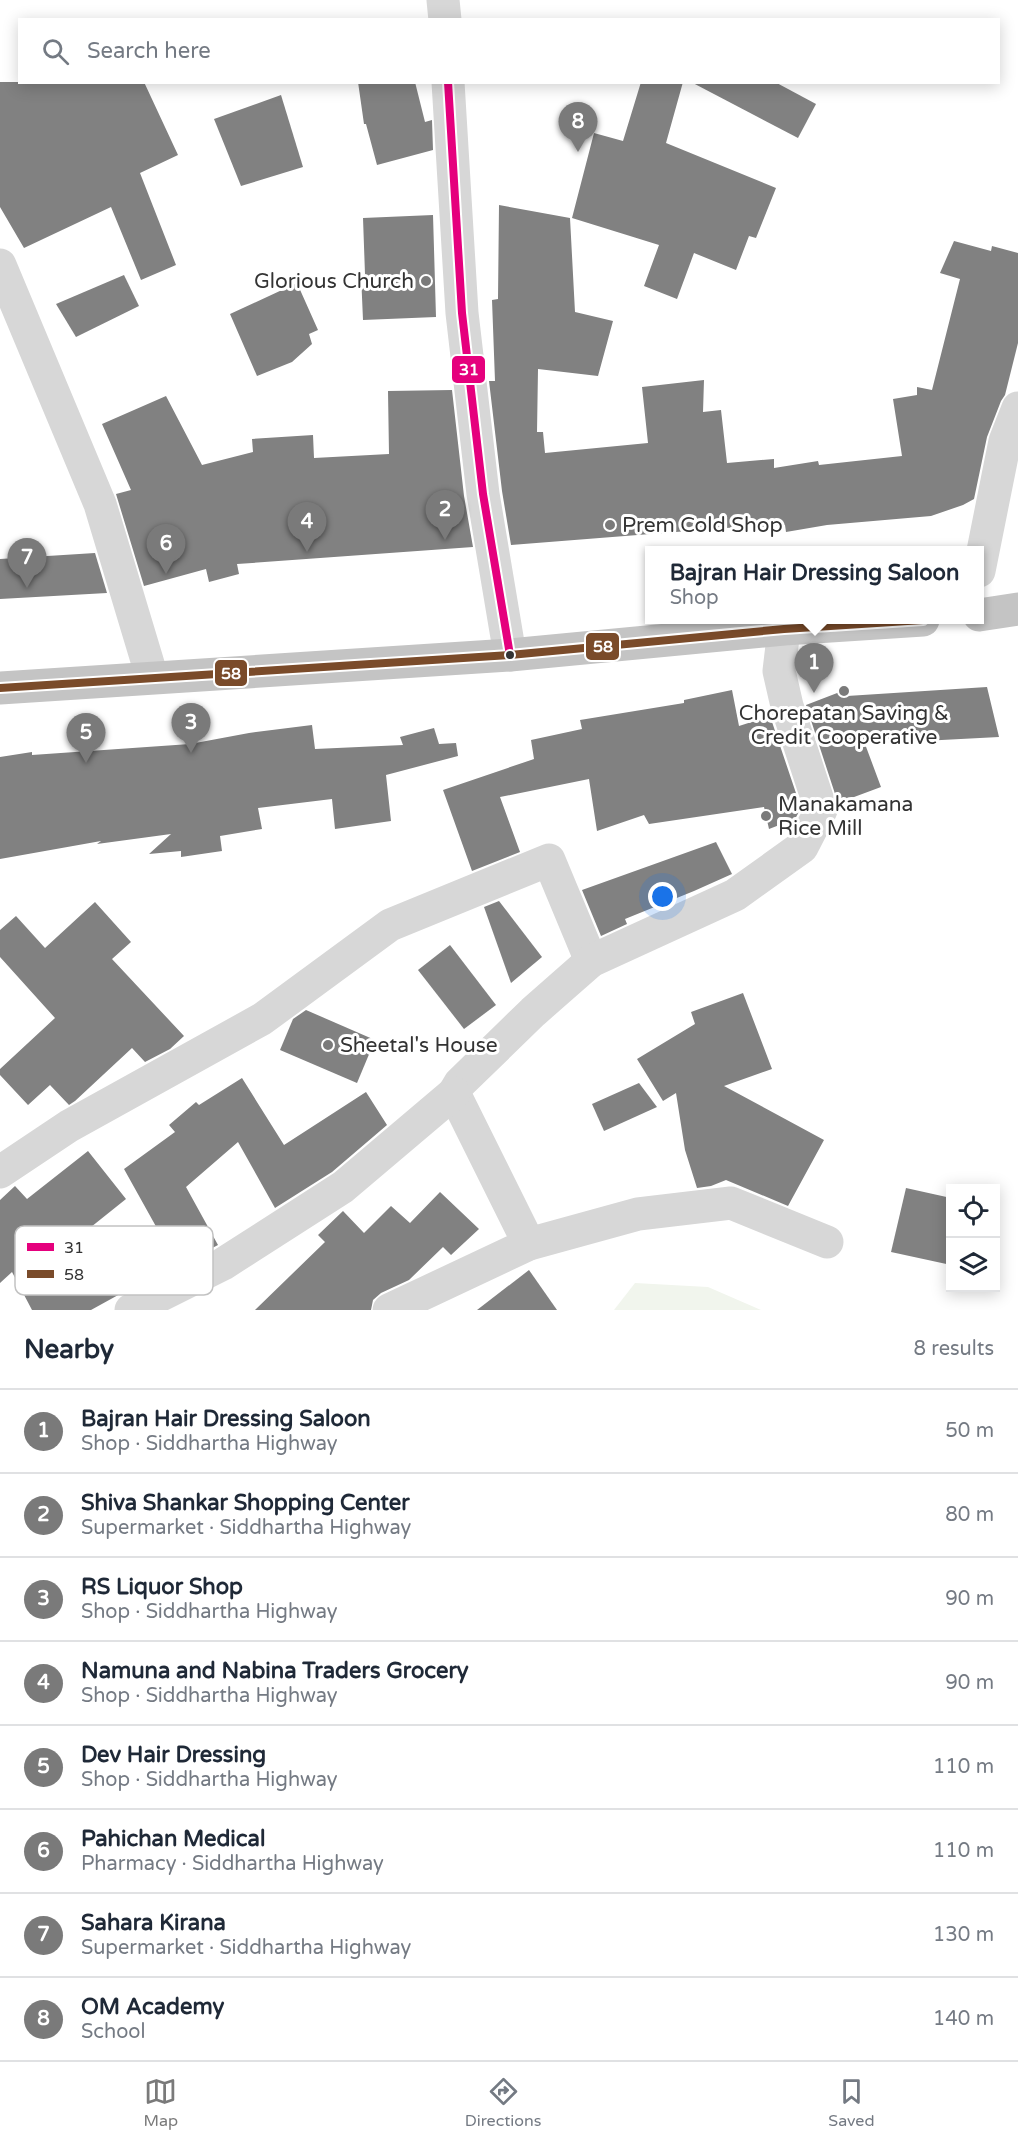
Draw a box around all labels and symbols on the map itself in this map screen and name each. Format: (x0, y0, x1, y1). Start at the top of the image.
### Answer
pin: 8 (558, 102, 598, 152)
place label: Glorious Church (254, 269, 414, 294)
marker: Glorious Church (419, 274, 433, 288)
line badge: 31 (451, 355, 486, 384)
text: 31 (459, 360, 479, 380)
pin: 2 (426, 490, 464, 540)
pin: 4 (288, 502, 326, 552)
place label: Prem Cold Shop (622, 513, 783, 538)
marker: Prem Cold Shop (603, 518, 617, 532)
pin: 6 (146, 524, 186, 574)
pin: 7 (8, 538, 46, 588)
line badge: 58 (585, 632, 620, 661)
text: 58 (593, 637, 613, 657)
pin: 1 (794, 644, 834, 693)
unlabelled marker (504, 649, 516, 661)
line badge: 58 (214, 659, 248, 687)
text: 58 (221, 664, 241, 684)
marker: Chorepatan Saving & Credit Cooperative (837, 684, 851, 698)
place label: Chorepatan Saving & Credit Cooperative (739, 701, 949, 750)
pin: 3 (172, 704, 210, 753)
pin: 5 (66, 714, 106, 763)
place label: Manakamana Rice Mill (778, 792, 913, 841)
marker: Manakamana Rice Mill (759, 809, 773, 823)
your location (648, 882, 677, 911)
place label: Sheetal's House (340, 1033, 498, 1058)
marker: Sheetal's House (321, 1038, 335, 1052)
legend (15, 1226, 213, 1295)
text: 31 (64, 1238, 84, 1258)
text: 58 (64, 1265, 84, 1285)

